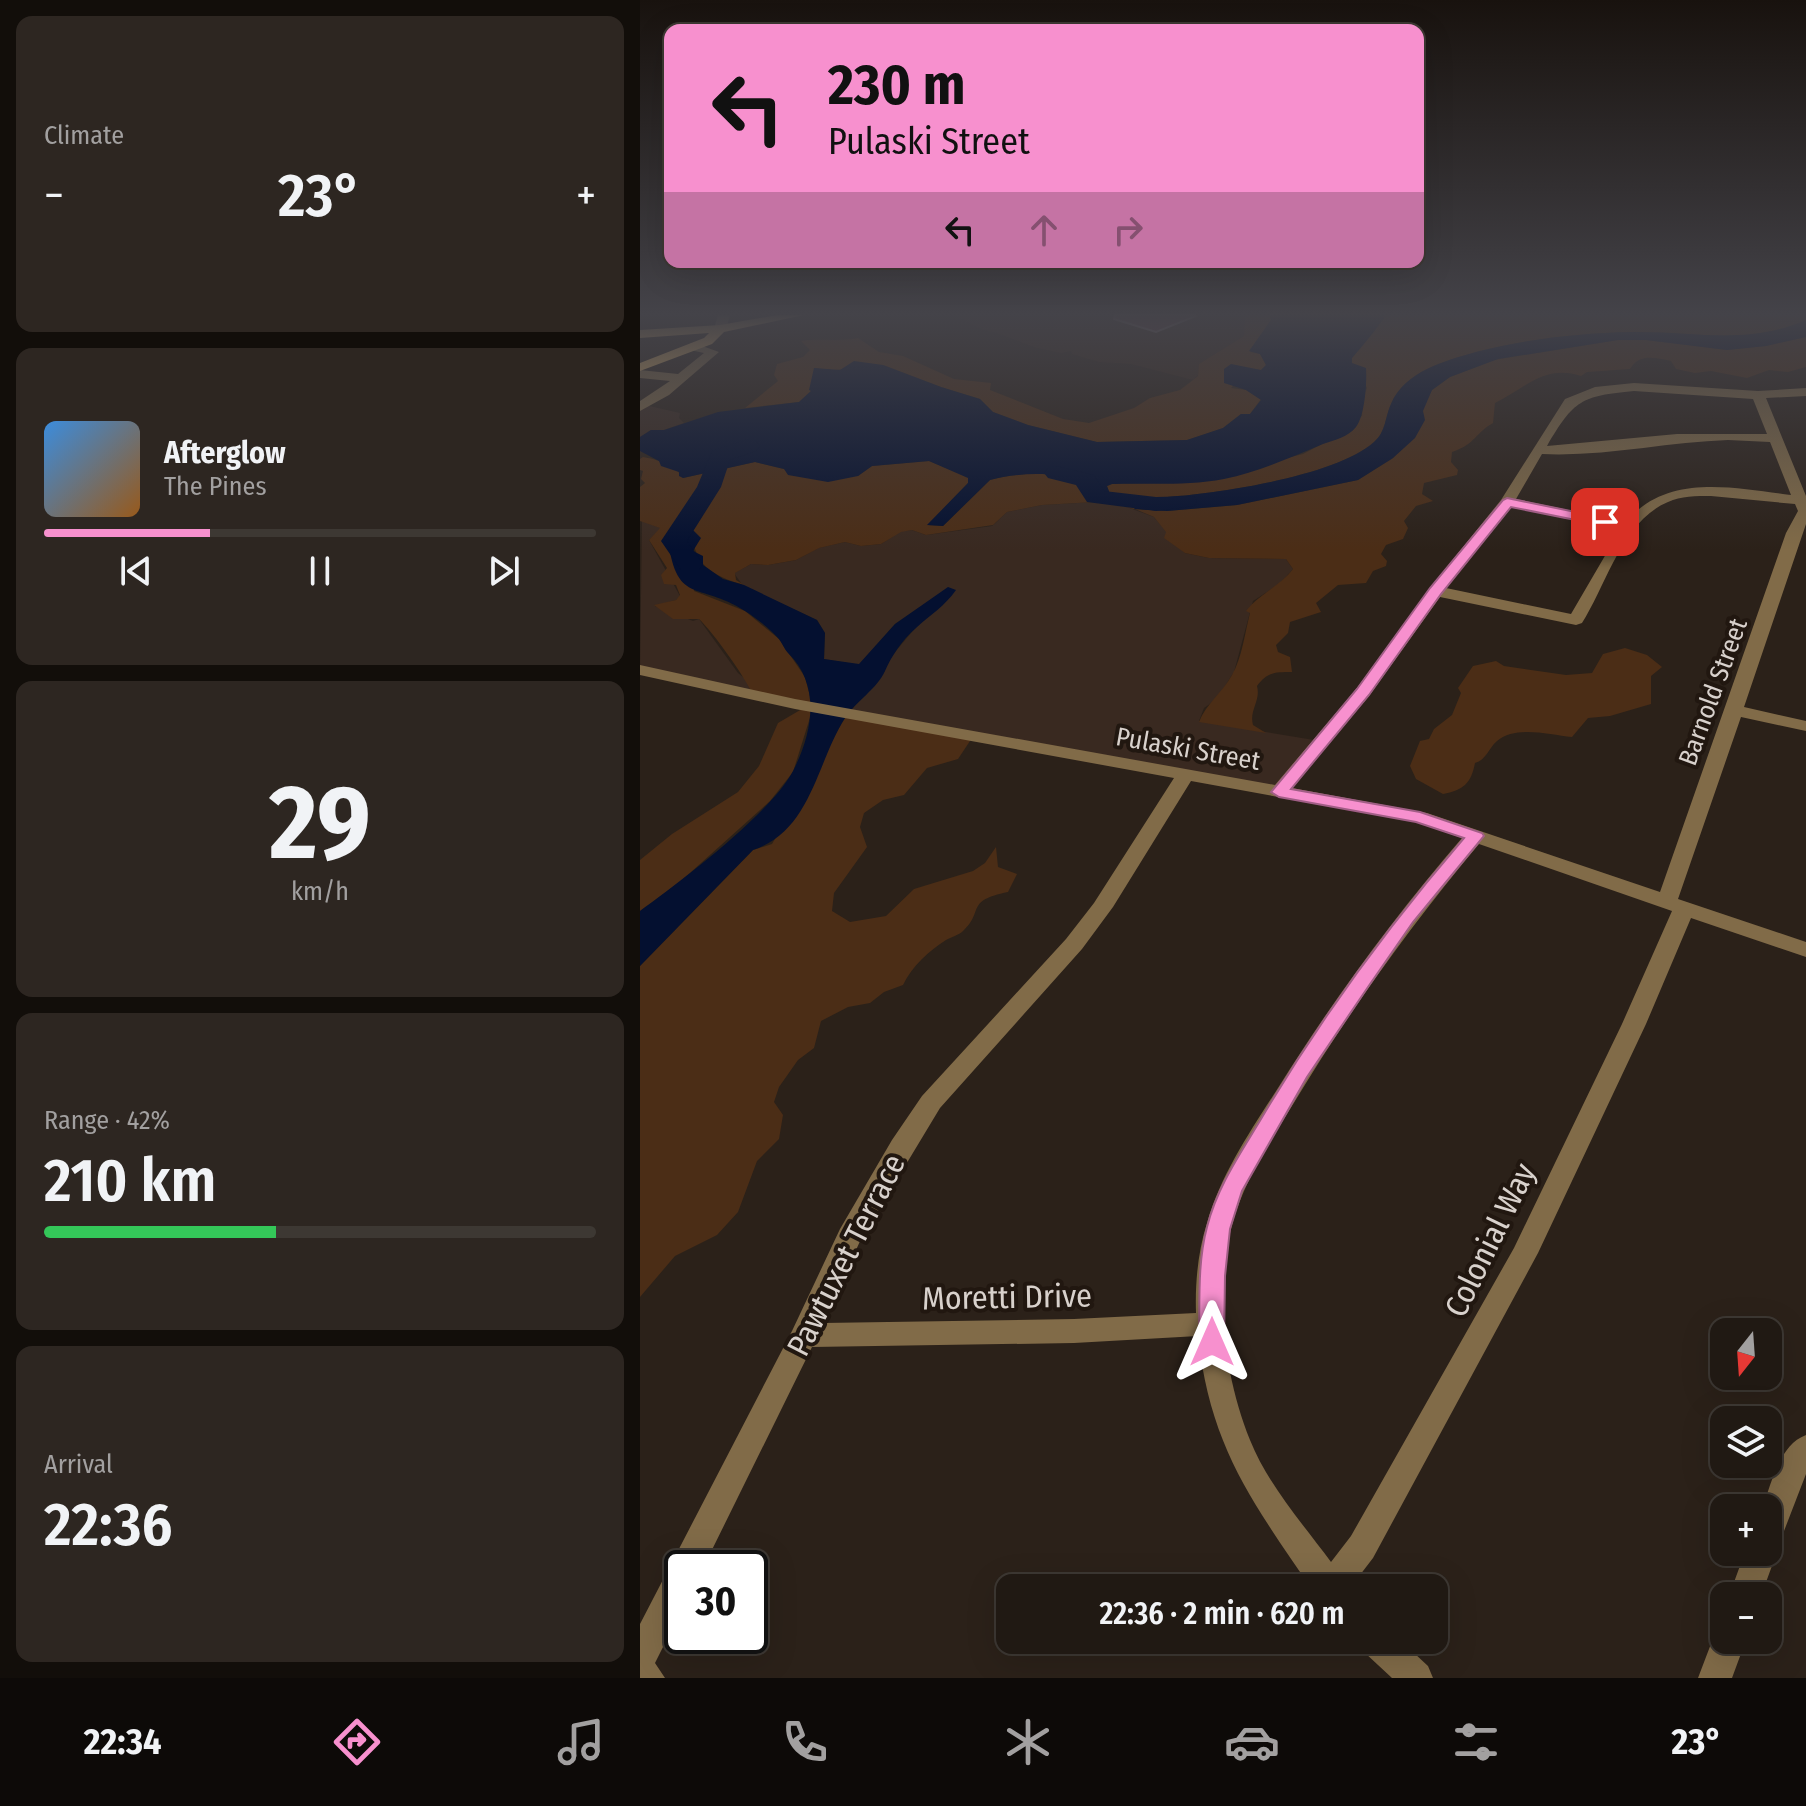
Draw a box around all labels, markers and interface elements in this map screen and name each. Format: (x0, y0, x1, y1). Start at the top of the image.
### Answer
text: 230 m (828, 52, 965, 119)
icon: left (696, 56, 800, 160)
text: Climate (44, 120, 124, 151)
text: Pulaski Street (828, 120, 1030, 164)
text: 23° (278, 160, 362, 232)
text: − (44, 169, 64, 222)
text: + (576, 169, 596, 222)
icon: left (938, 208, 982, 252)
icon: ahead (1022, 208, 1066, 252)
icon: right (1106, 208, 1150, 252)
text: Afterglow (164, 435, 286, 471)
text: The Pines (164, 471, 267, 502)
pin (1571, 488, 1639, 556)
icon: arrive (1583, 500, 1627, 544)
icon: previous (114, 549, 158, 593)
icon: pause (298, 549, 342, 593)
icon: next (482, 549, 526, 593)
street label: Barnold Street (1672, 614, 1754, 770)
street label: Pulaski Street (1114, 721, 1263, 777)
text: 29 (269, 761, 371, 886)
text: km/h (291, 876, 349, 907)
text: Range · 42% (44, 1105, 170, 1136)
text: 210 km (44, 1145, 216, 1217)
street label: Pawtuxet Terrace (779, 1148, 913, 1362)
street label: Colonial Way (1436, 1156, 1544, 1323)
street label: Moretti Drive (922, 1277, 1092, 1317)
position arrow (1170, 1300, 1254, 1384)
north arrow (1710, 1318, 1782, 1390)
map controls (1710, 1318, 1782, 1654)
button: layers (1710, 1406, 1782, 1478)
text: Arrival (44, 1449, 113, 1480)
text: 22:36 (44, 1489, 173, 1561)
button: + (1710, 1494, 1782, 1566)
speed limit sign: 30 (664, 1550, 768, 1654)
button: − (1710, 1582, 1782, 1654)
text: 22:36 · 2 min · 620 m (1100, 1596, 1344, 1632)
icon: directions (329, 1714, 385, 1770)
icon: music (553, 1714, 609, 1770)
icon: phone (777, 1714, 833, 1770)
icon: climate (1000, 1714, 1056, 1770)
icon: car (1224, 1714, 1280, 1770)
icon: filters (1448, 1714, 1504, 1770)
text: 22:34 (84, 1720, 161, 1764)
text: 23° (1672, 1720, 1722, 1764)

